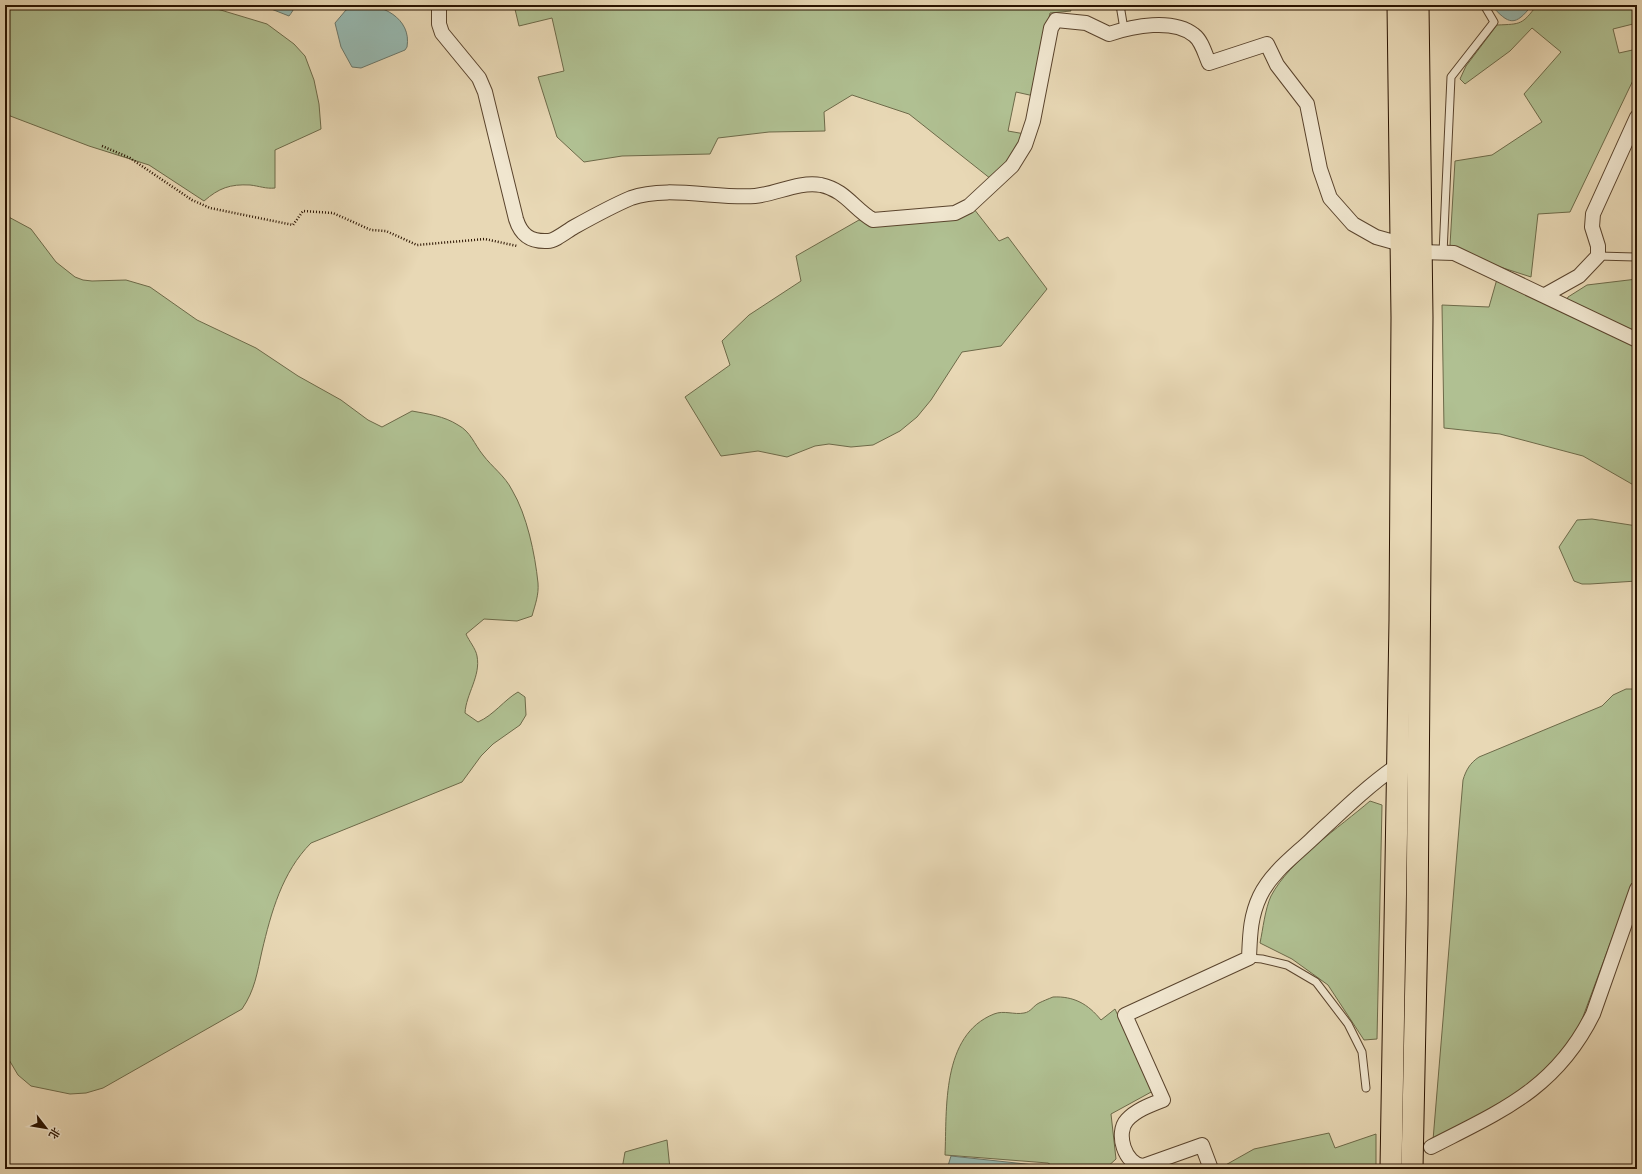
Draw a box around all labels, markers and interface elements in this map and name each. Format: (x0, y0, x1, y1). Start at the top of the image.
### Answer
north arrow (26, 1108, 66, 1148)
text: 北 (45, 1124, 63, 1141)

